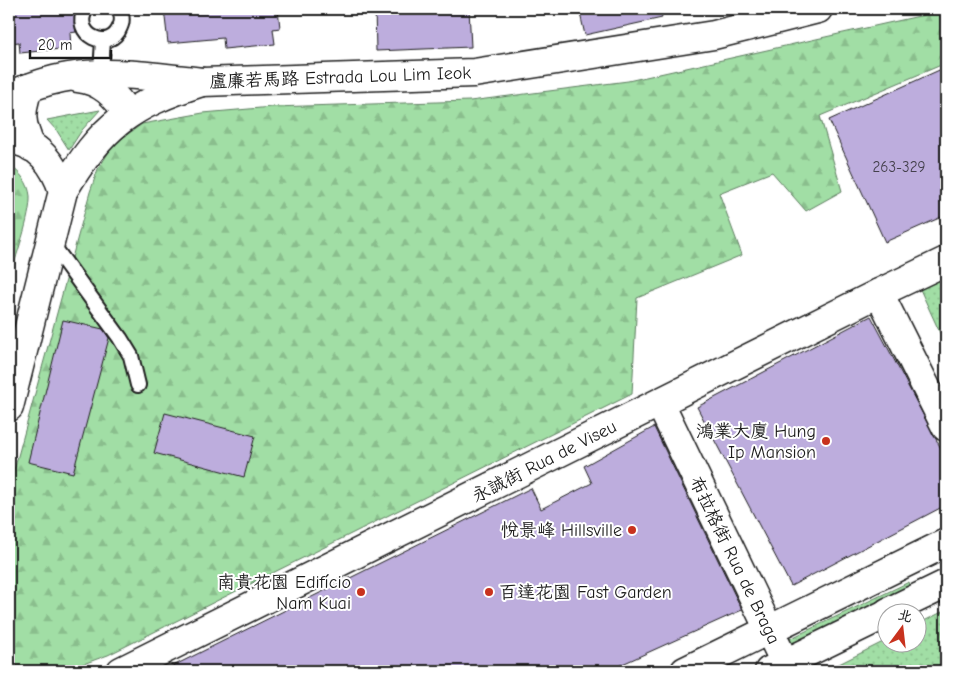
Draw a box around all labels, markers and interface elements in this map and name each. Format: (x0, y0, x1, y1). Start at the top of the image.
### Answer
scale bar (30, 28, 111, 60)
text: 20 m (38, 36, 72, 54)
street label: 盧廉若馬路 Estrada Lou Lim Ieok (209, 62, 472, 93)
house number: 263-329 (873, 158, 926, 176)
street label: 永誠街 Rua de Viseu (469, 416, 620, 507)
place label: 鴻業大廈 Hung Ip Mansion (696, 421, 816, 463)
marker: 鴻業大廈 Hung Ip Mansion (820, 435, 832, 447)
street label: 布拉格街 Rua de Braga (685, 473, 784, 647)
place label: 悅景峰 Hillsville (501, 520, 622, 541)
marker: 悅景峰 Hillsville (626, 524, 638, 536)
place label: 南貴花園 Edifício Nam Kuai (217, 572, 351, 614)
place label: 百達花園 Fast Garden (499, 582, 672, 603)
marker: 南貴花園 Edifício Nam Kuai (355, 586, 367, 598)
marker: 百達花園 Fast Garden (483, 586, 495, 598)
north arrow (878, 602, 928, 652)
text: 北 (896, 606, 914, 626)

